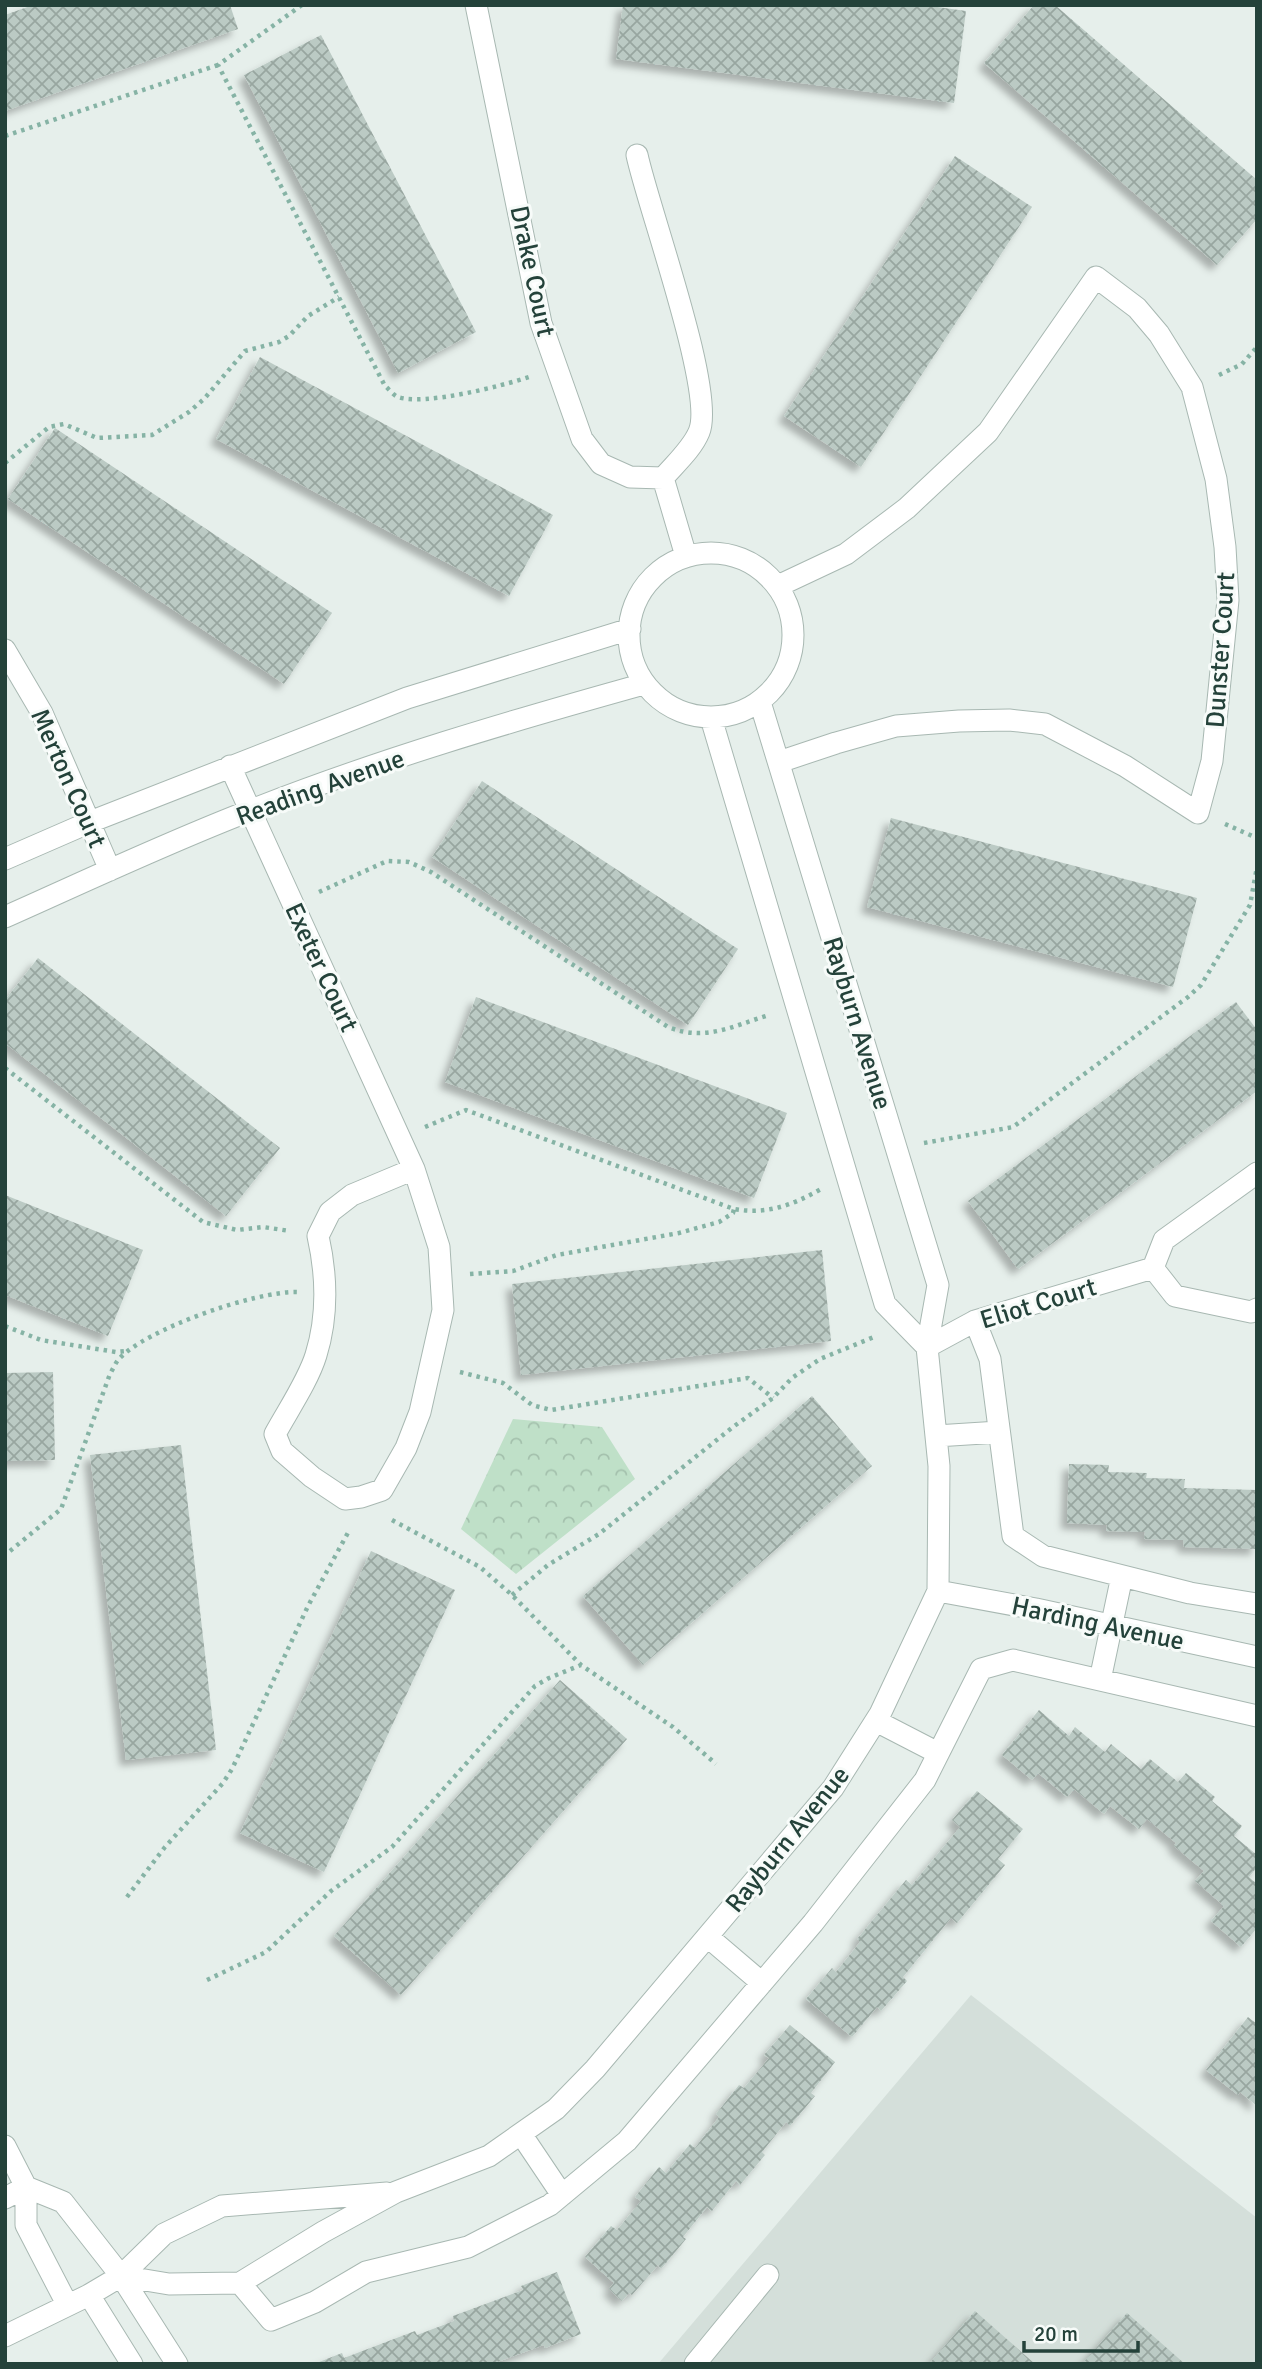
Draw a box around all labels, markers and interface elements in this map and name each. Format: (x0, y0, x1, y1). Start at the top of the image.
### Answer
street label: Drake Court (503, 203, 562, 340)
street label: Dunster Court (1200, 571, 1242, 729)
street label: Merton Court (23, 704, 113, 853)
street label: Reading Avenue (232, 743, 409, 833)
street label: Exeter Court (277, 898, 365, 1037)
street label: Rayburn Avenue (816, 933, 899, 1114)
street label: Eliot Court (976, 1271, 1100, 1337)
street label: Harding Avenue (1009, 1590, 1187, 1658)
street label: Rayburn Avenue (719, 1760, 857, 1919)
scale bar (1024, 2310, 1138, 2354)
text: 20 m (1034, 2321, 1078, 2347)

